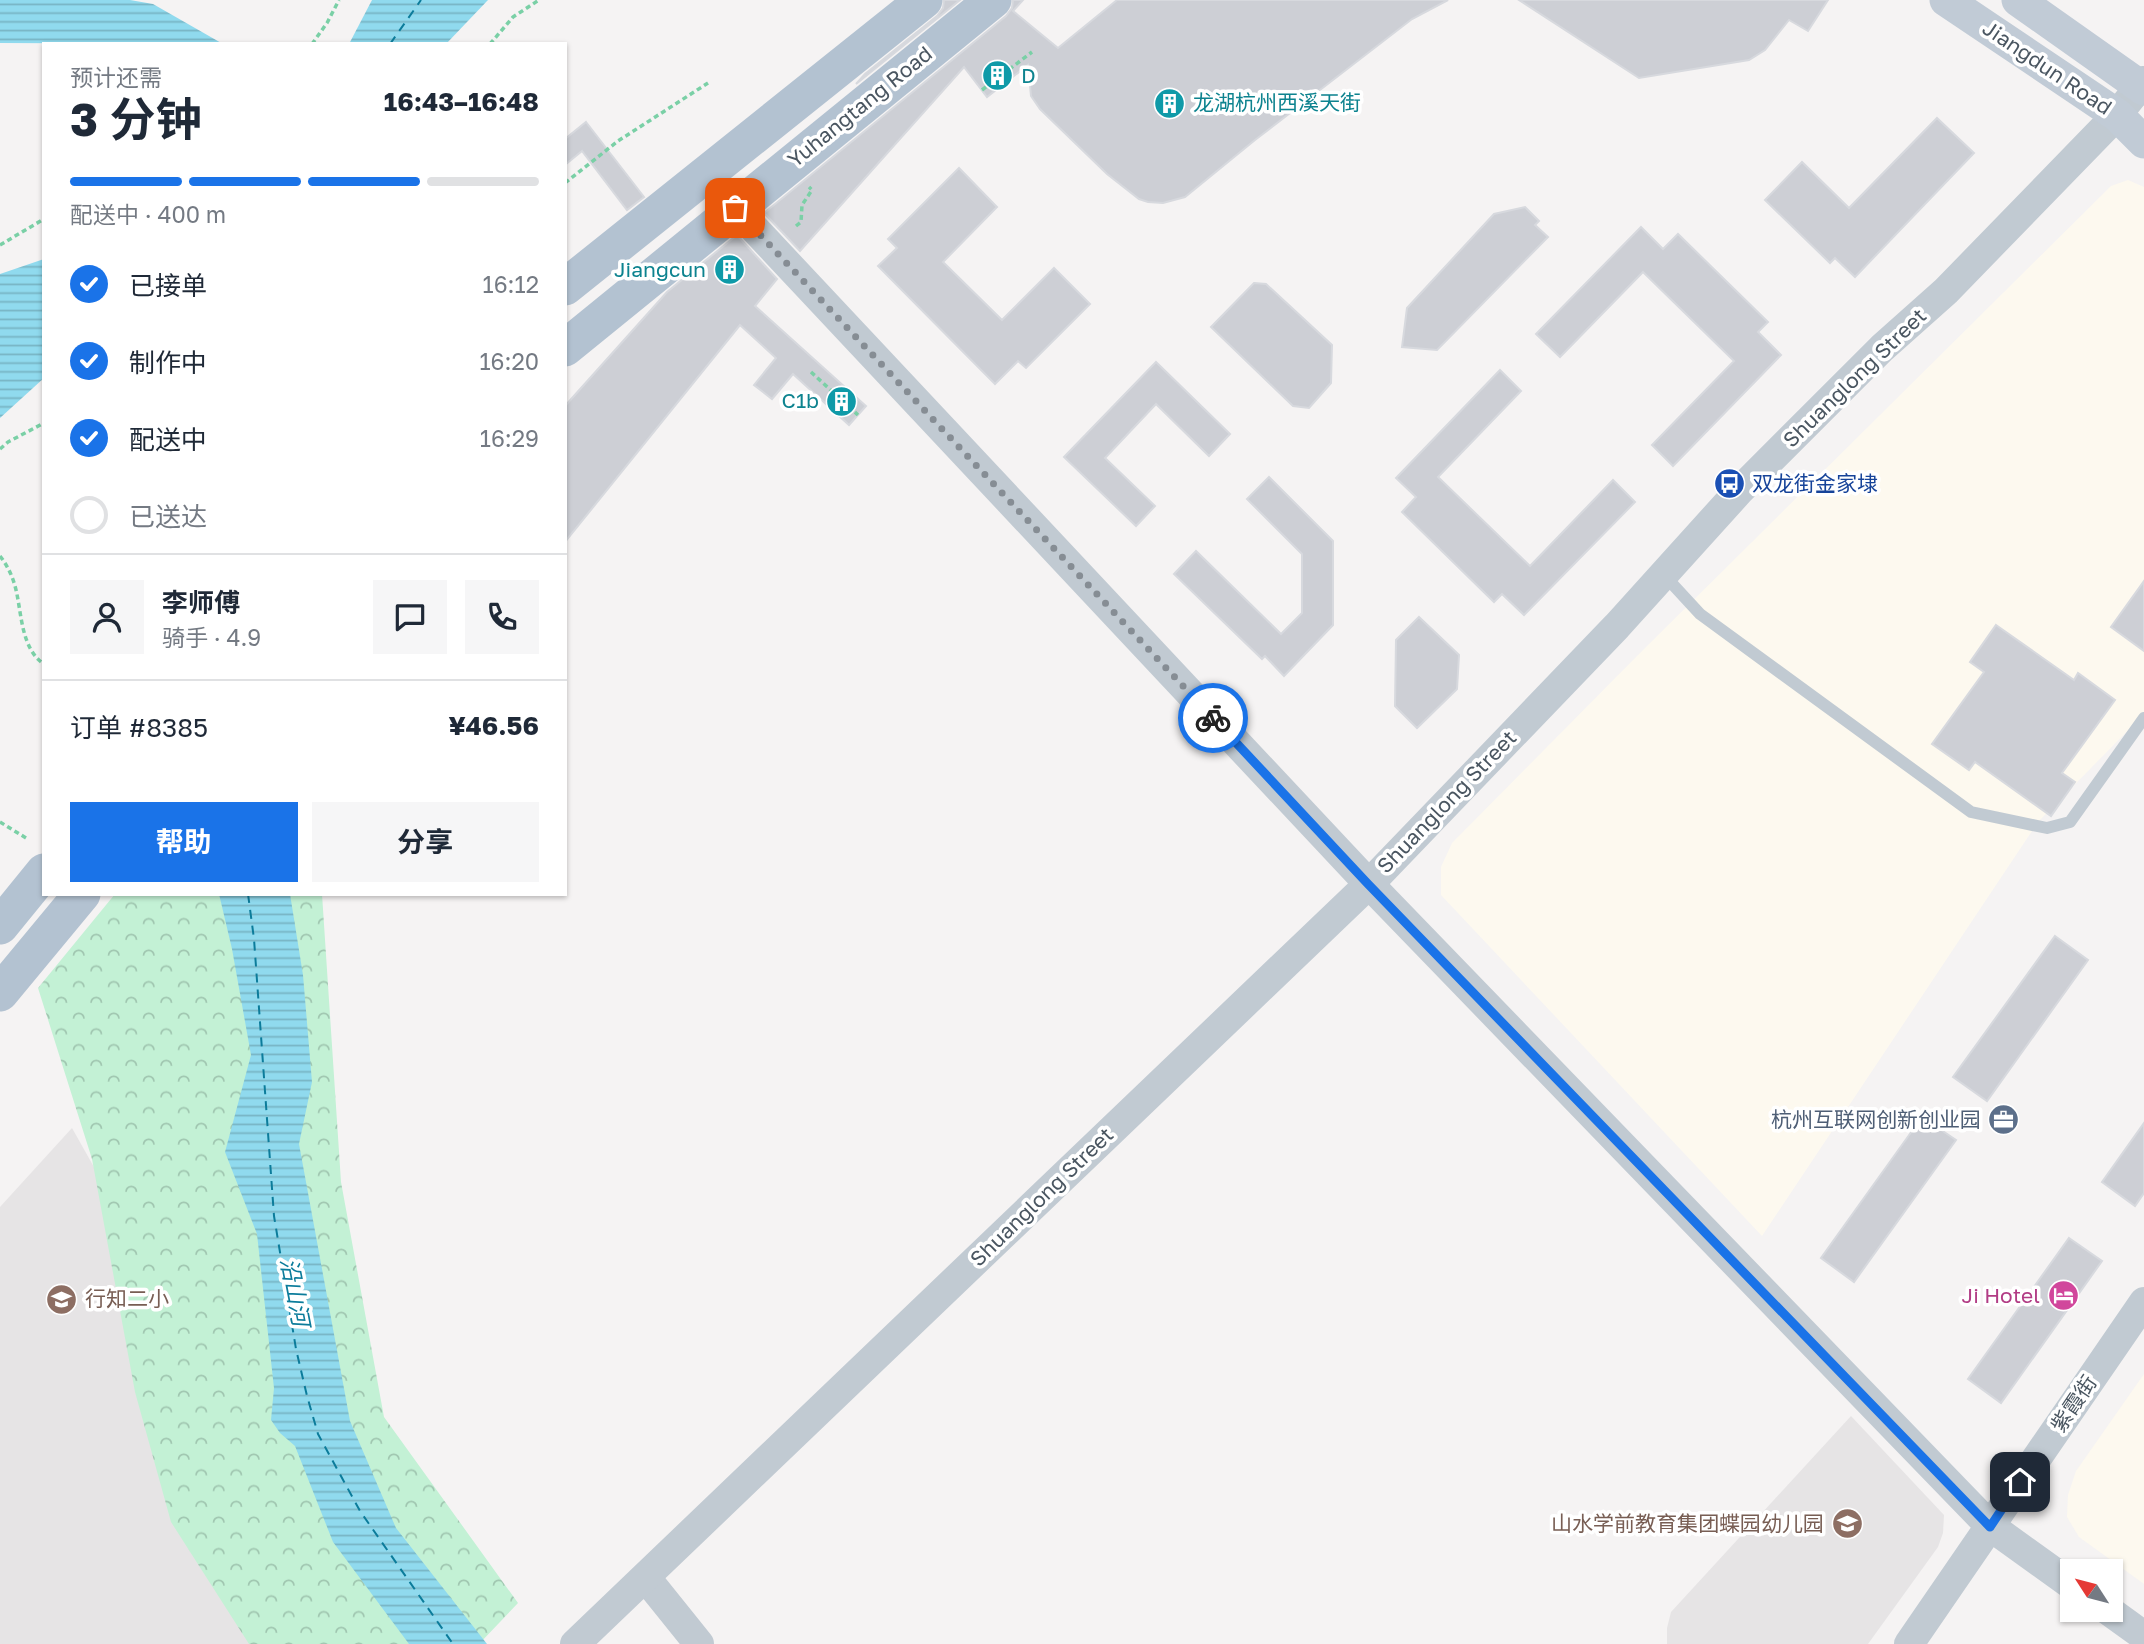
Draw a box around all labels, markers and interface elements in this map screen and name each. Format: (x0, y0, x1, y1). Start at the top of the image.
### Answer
street label: Jiangdun Road (1978, 14, 2117, 120)
street label: Yuhangtang Road (782, 40, 937, 172)
building icon: D (981, 59, 1015, 93)
place label: D (1021, 62, 1036, 88)
text: 预计还需 (70, 63, 162, 91)
text: 16:43–16:48 (384, 86, 539, 117)
building icon: 龙湖杭州西溪天街 (1153, 86, 1187, 120)
place label: 龙湖杭州西溪天街 (1193, 89, 1361, 115)
text: 3 分钟 (70, 91, 202, 146)
pin (705, 178, 765, 238)
icon: bag (716, 189, 754, 227)
text: 配送中 · 400 m (70, 200, 226, 228)
building icon: Jiangcun (712, 253, 746, 287)
place label: Jiangcun (614, 256, 706, 282)
icon: check (70, 265, 108, 303)
text: 已接单 (129, 270, 207, 301)
text: 16:12 (483, 270, 539, 298)
street label: Shuanglong Street (1777, 302, 1931, 452)
icon: check (70, 342, 108, 380)
text: 制作中 (129, 347, 207, 378)
text: 16:20 (479, 347, 539, 375)
building icon: C1b (825, 384, 859, 418)
place label: C1b (782, 387, 819, 413)
icon: check (70, 419, 108, 457)
text: 配送中 (129, 424, 207, 455)
text: 16:29 (480, 424, 539, 452)
bus stop icon: 双龙街金家埭 (1712, 467, 1746, 501)
place label: 双龙街金家埭 (1752, 470, 1878, 496)
text: 已送达 (129, 501, 207, 532)
button: person (70, 580, 144, 654)
button: chat (373, 580, 447, 654)
button: phone (465, 580, 539, 654)
text: 李师傅 (162, 587, 240, 618)
text: 骑手 · 4.9 (162, 623, 261, 651)
courier (1178, 683, 1248, 753)
icon: bike (1194, 699, 1232, 737)
text: ¥46.56 (448, 710, 539, 741)
text: 订单 #8385 (70, 712, 208, 743)
street label: Shuanglong Street (1371, 724, 1521, 878)
button: 帮助 (70, 802, 298, 882)
button: 分享 (312, 802, 539, 882)
office icon: 杭州互联网创新创业园 (1987, 1103, 2021, 1137)
place label: 杭州互联网创新创业园 (1771, 1106, 1981, 1132)
street label: Shuanglong Street (964, 1121, 1118, 1271)
water label: 沿山河 (276, 1255, 317, 1332)
hotel icon: Ji Hotel (2046, 1279, 2080, 1313)
school or university icon: 行知二小 (45, 1282, 79, 1316)
place label: Ji Hotel (1962, 1282, 2040, 1308)
place label: 行知二小 (85, 1285, 169, 1311)
street label: 紫霞街 (2045, 1370, 2102, 1437)
pin (1990, 1452, 2050, 1512)
icon: home (2001, 1463, 2039, 1501)
school or university icon: 山水学前教育集团蝶园幼儿园 (1830, 1507, 1864, 1541)
place label: 山水学前教育集团蝶园幼儿园 (1551, 1510, 1824, 1536)
north arrow (2060, 1559, 2123, 1622)
map controls (2060, 1559, 2123, 1622)

